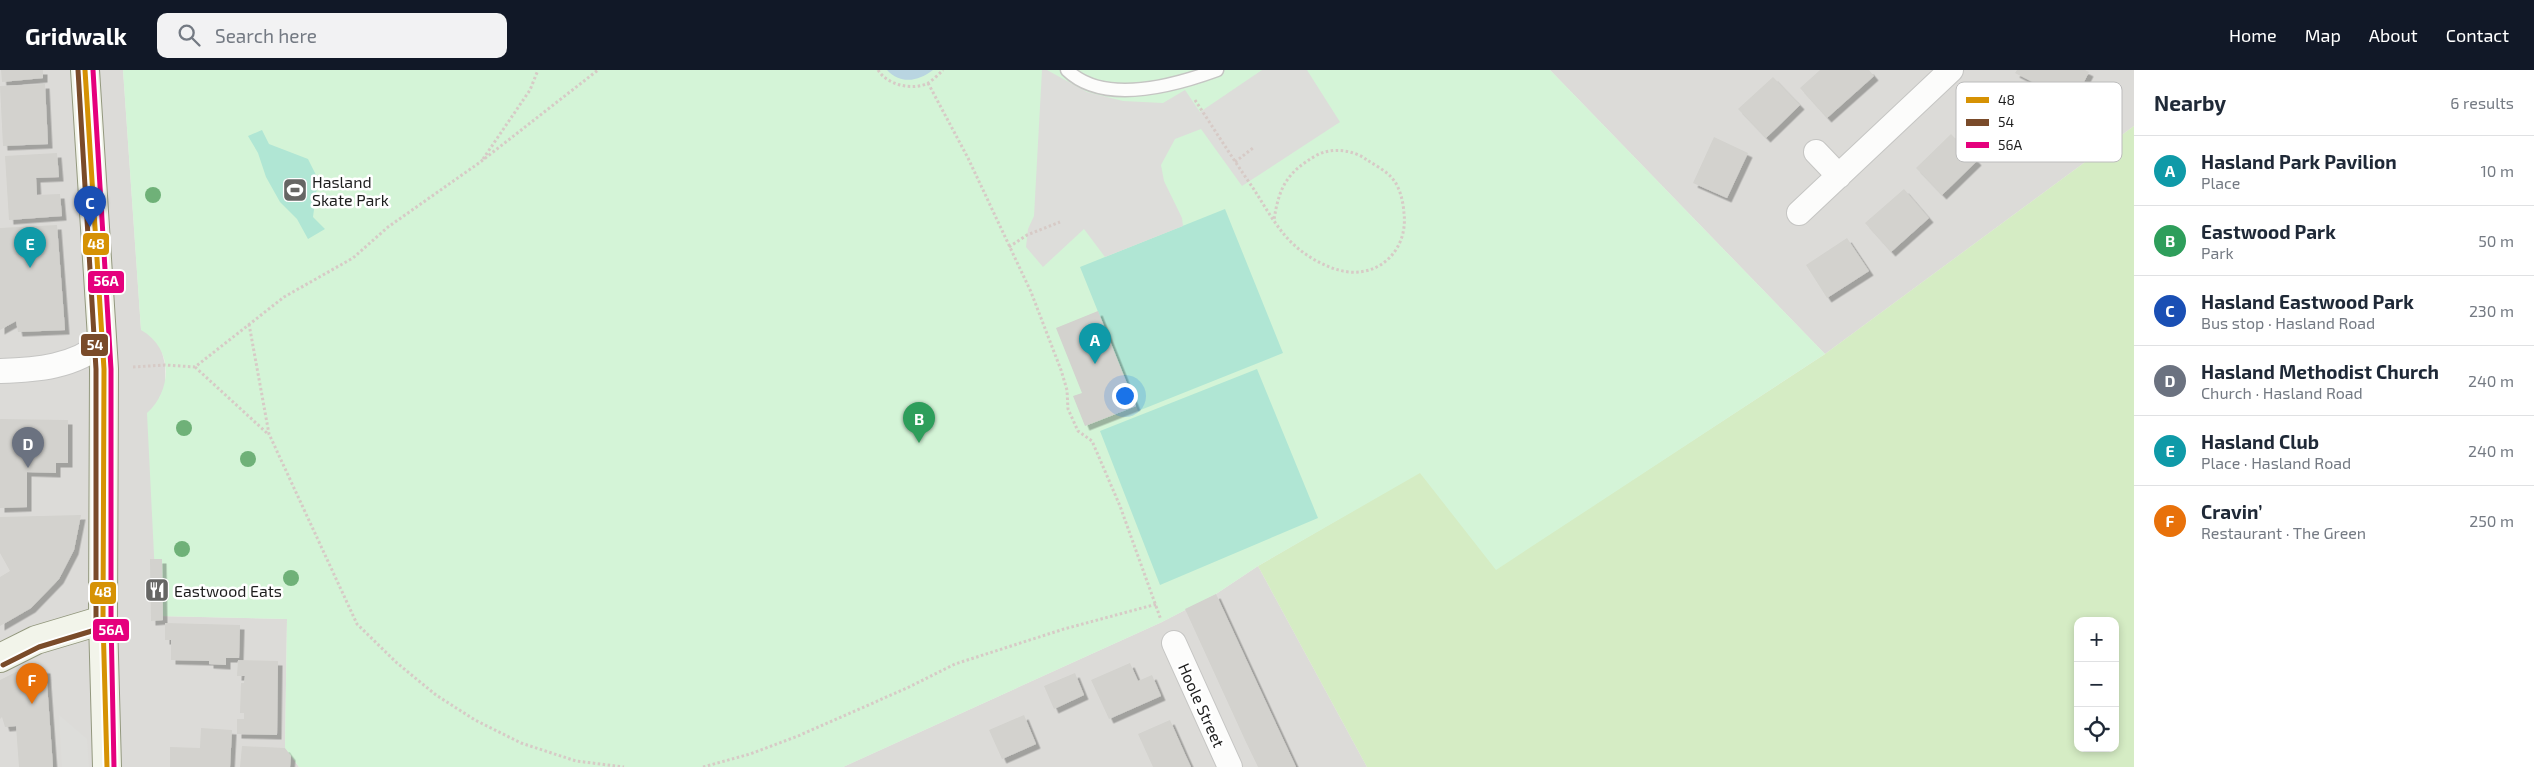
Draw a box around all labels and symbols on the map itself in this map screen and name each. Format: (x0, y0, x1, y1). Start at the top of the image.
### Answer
legend (1956, 82, 2122, 162)
text: 48 (1998, 91, 2015, 108)
text: 54 (1998, 113, 2014, 130)
text: 56A (1998, 136, 2023, 153)
place label: Hasland Skate Park (312, 172, 389, 209)
sports icon: Hasland Skate Park (282, 177, 308, 203)
pin: C (74, 186, 106, 227)
pin: E (14, 227, 46, 268)
line badge: 48 (82, 232, 110, 256)
text: 48 (87, 235, 105, 252)
line badge: 56A (87, 270, 125, 294)
text: 56A (93, 272, 119, 289)
pin: A (1079, 323, 1111, 364)
line badge: 54 (80, 333, 109, 357)
text: 54 (87, 336, 103, 353)
your location (1112, 383, 1138, 409)
pin: B (903, 402, 935, 443)
pin: D (12, 427, 44, 468)
restaurant icon: Eastwood Eats (144, 577, 170, 603)
line badge: 48 (89, 581, 117, 605)
place label: Eastwood Eats (174, 581, 282, 600)
text: 48 (94, 583, 112, 600)
line badge: 56A (92, 618, 130, 642)
text: 56A (98, 621, 124, 638)
street label: Hoole Street (1175, 660, 1229, 750)
pin: F (16, 663, 48, 704)

